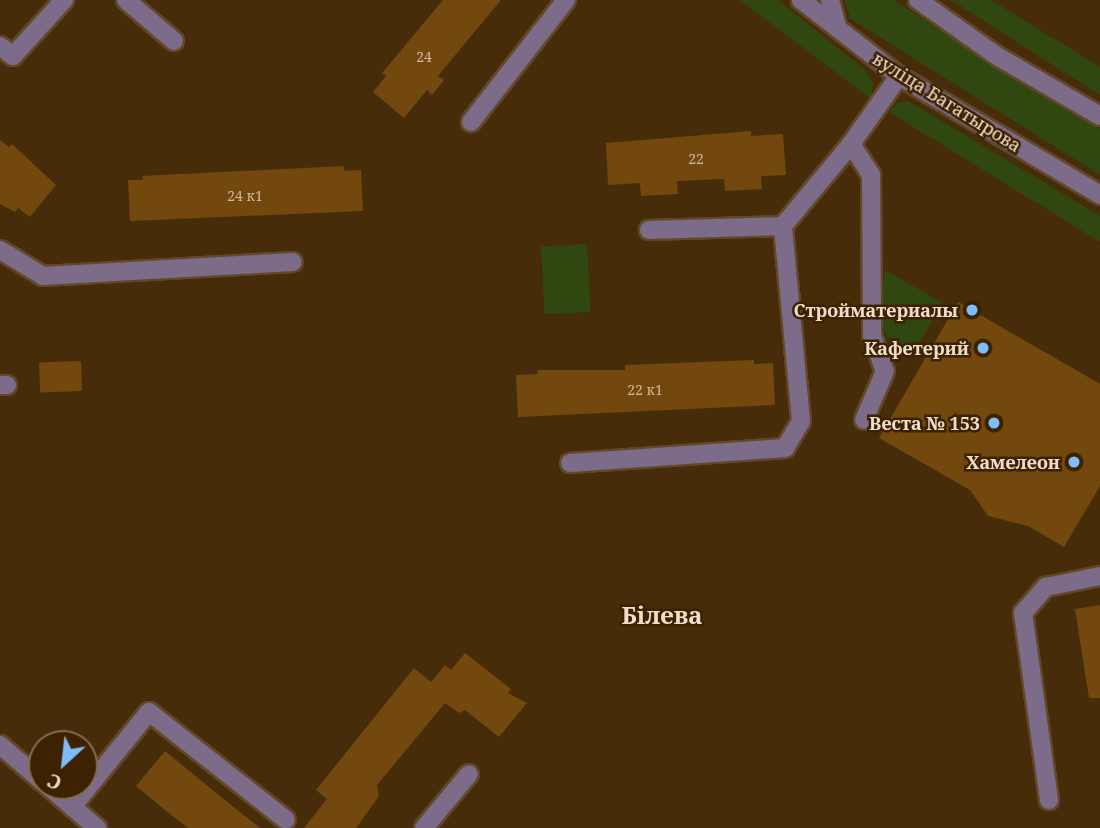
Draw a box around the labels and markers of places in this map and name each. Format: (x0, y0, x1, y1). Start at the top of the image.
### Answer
place label: Стройматериалы (794, 299, 958, 321)
marker: Стройматериалы (964, 302, 980, 318)
place label: Кафетерий (864, 337, 969, 359)
marker: Кафетерий (975, 340, 991, 356)
place label: Веста № 153 (869, 412, 980, 434)
marker: Веста № 153 (986, 415, 1002, 431)
place label: Хамелеон (966, 451, 1060, 473)
marker: Хамелеон (1066, 454, 1082, 470)

